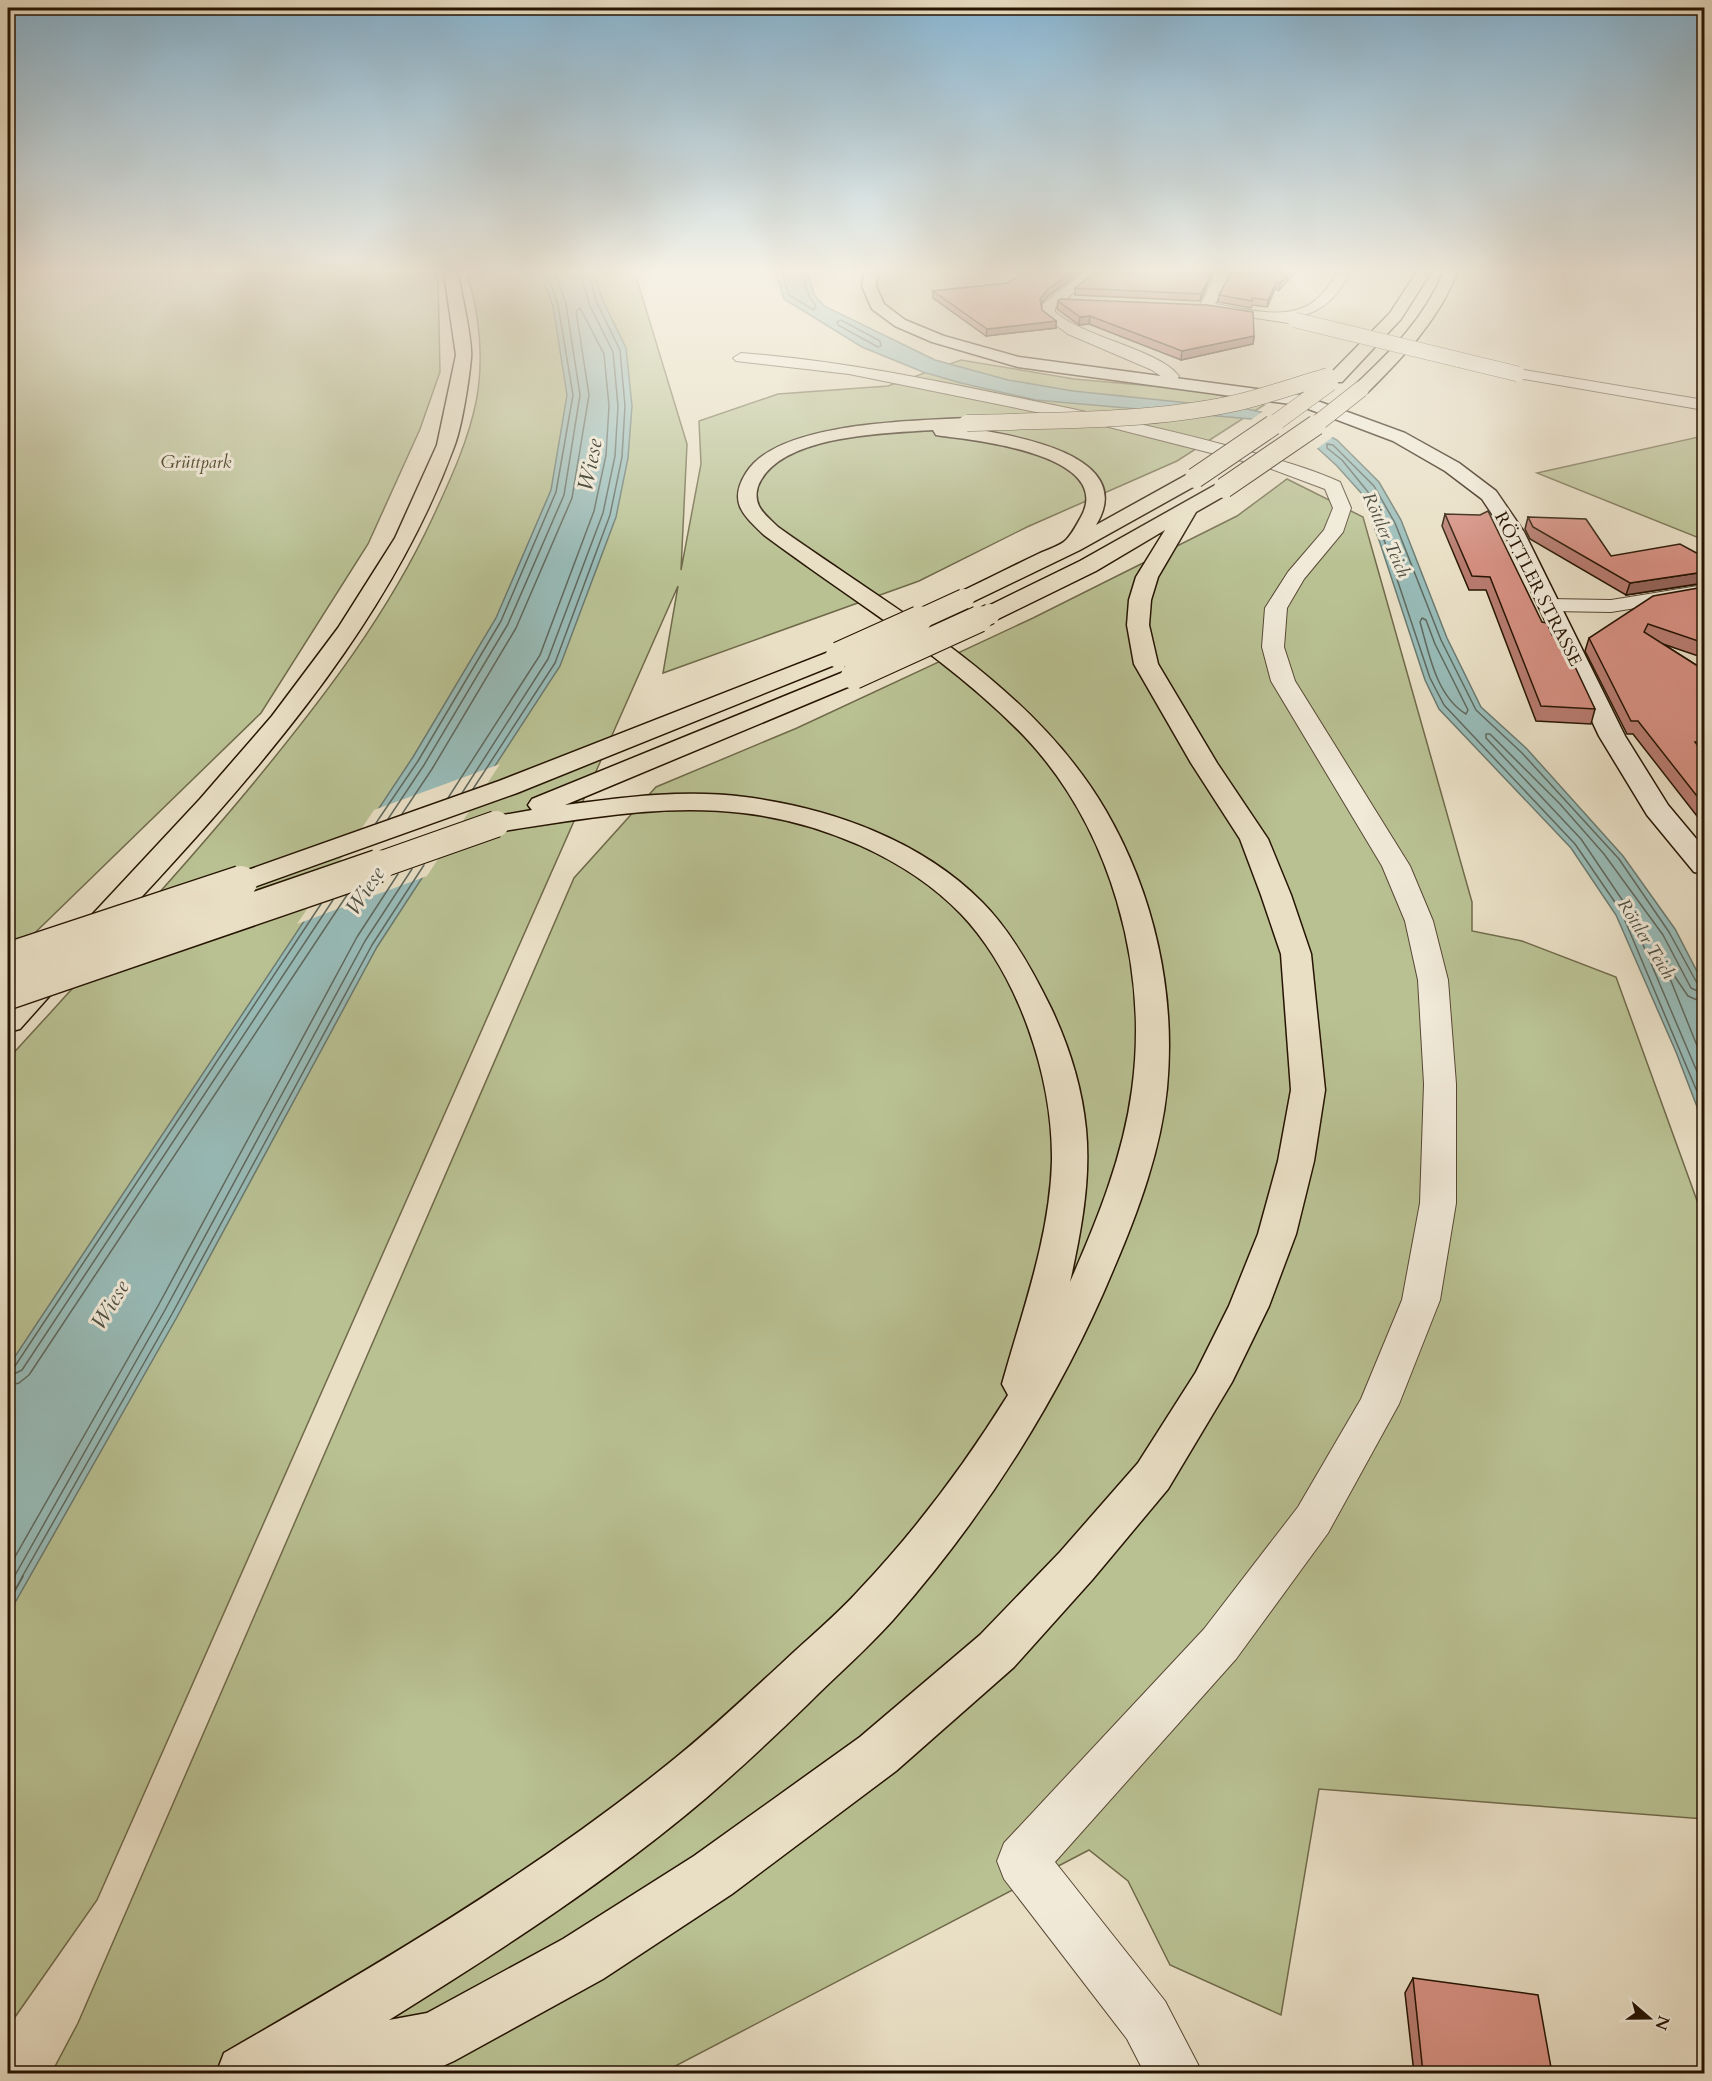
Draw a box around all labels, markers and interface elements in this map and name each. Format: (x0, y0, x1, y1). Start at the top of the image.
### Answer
water label: Wiese (570, 436, 610, 494)
park label: Grüttpark (161, 450, 232, 475)
water label: Röttler Teich (1356, 489, 1416, 582)
street label: RÖTTLER STRASSE (1488, 507, 1588, 671)
water label: Wiese (338, 860, 392, 921)
water label: Röttler Teich (1611, 894, 1681, 984)
water label: Wiese (84, 1274, 137, 1335)
north arrow (1619, 1988, 1679, 2048)
text: N (1649, 2012, 1675, 2033)

